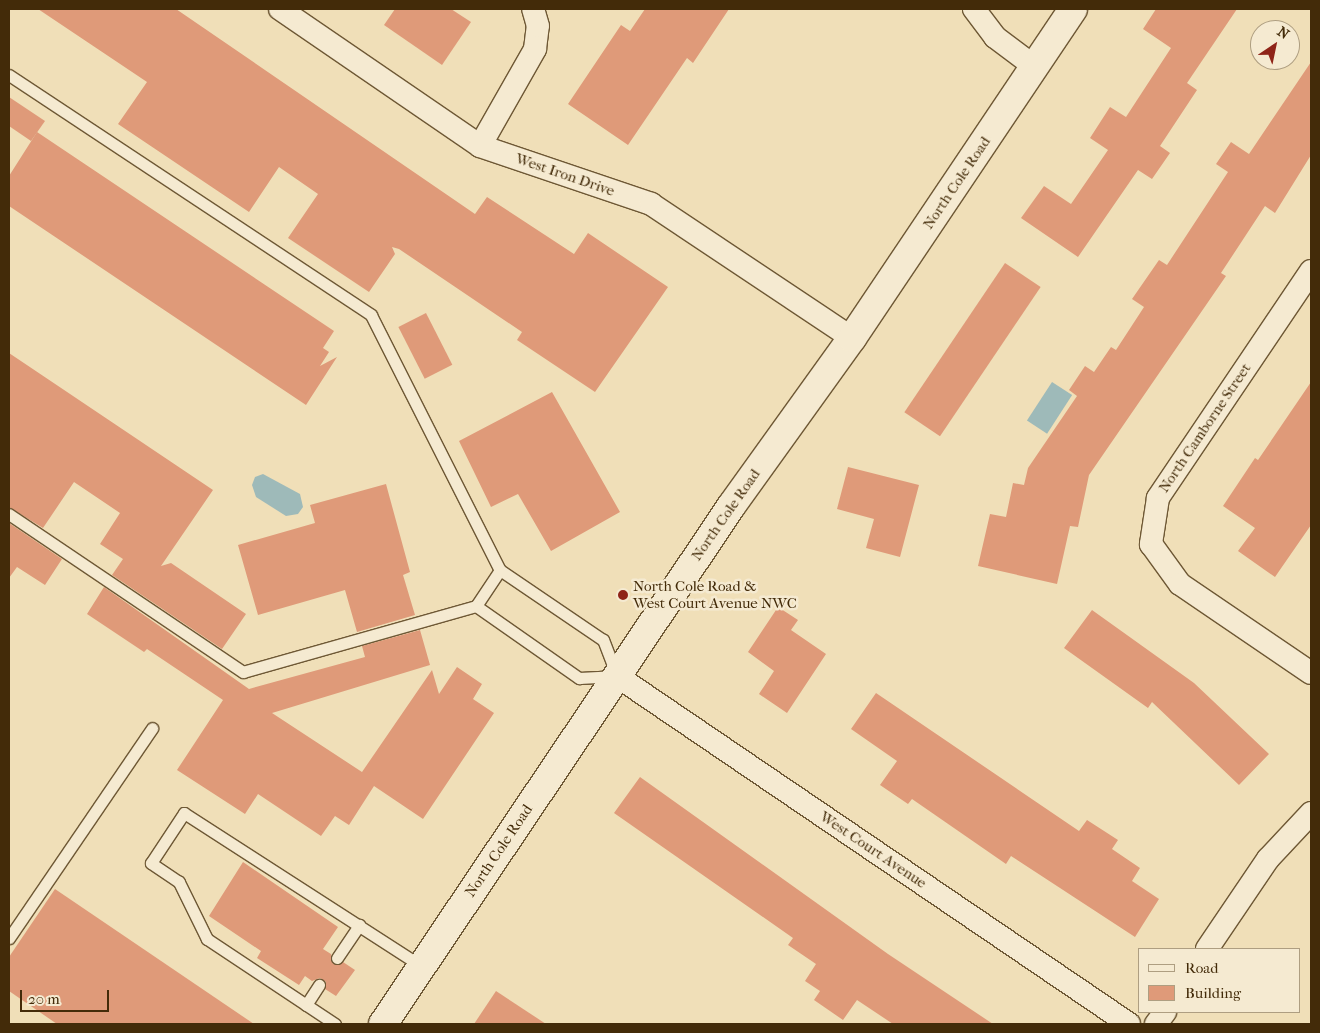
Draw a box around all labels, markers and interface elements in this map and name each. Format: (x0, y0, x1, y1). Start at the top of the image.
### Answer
north arrow (1250, 20, 1300, 70)
text: N (1274, 23, 1292, 43)
street label: North Cole Road (919, 133, 995, 233)
street label: West Iron Drive (513, 150, 617, 200)
street label: North Camborne Street (1155, 360, 1255, 496)
street label: North Cole Road (688, 466, 764, 564)
place label: North Cole Road & West Court Avenue NWC (633, 577, 797, 612)
marker: North Cole Road & West Court Avenue NWC (617, 589, 629, 601)
street label: North Cole Road (461, 801, 537, 901)
street label: West Court Avenue (816, 808, 930, 892)
legend (1138, 948, 1300, 1013)
text: Road (1185, 959, 1218, 977)
scale bar (22, 980, 111, 1012)
text: Building (1185, 984, 1241, 1002)
text: 20 m (28, 990, 60, 1008)

